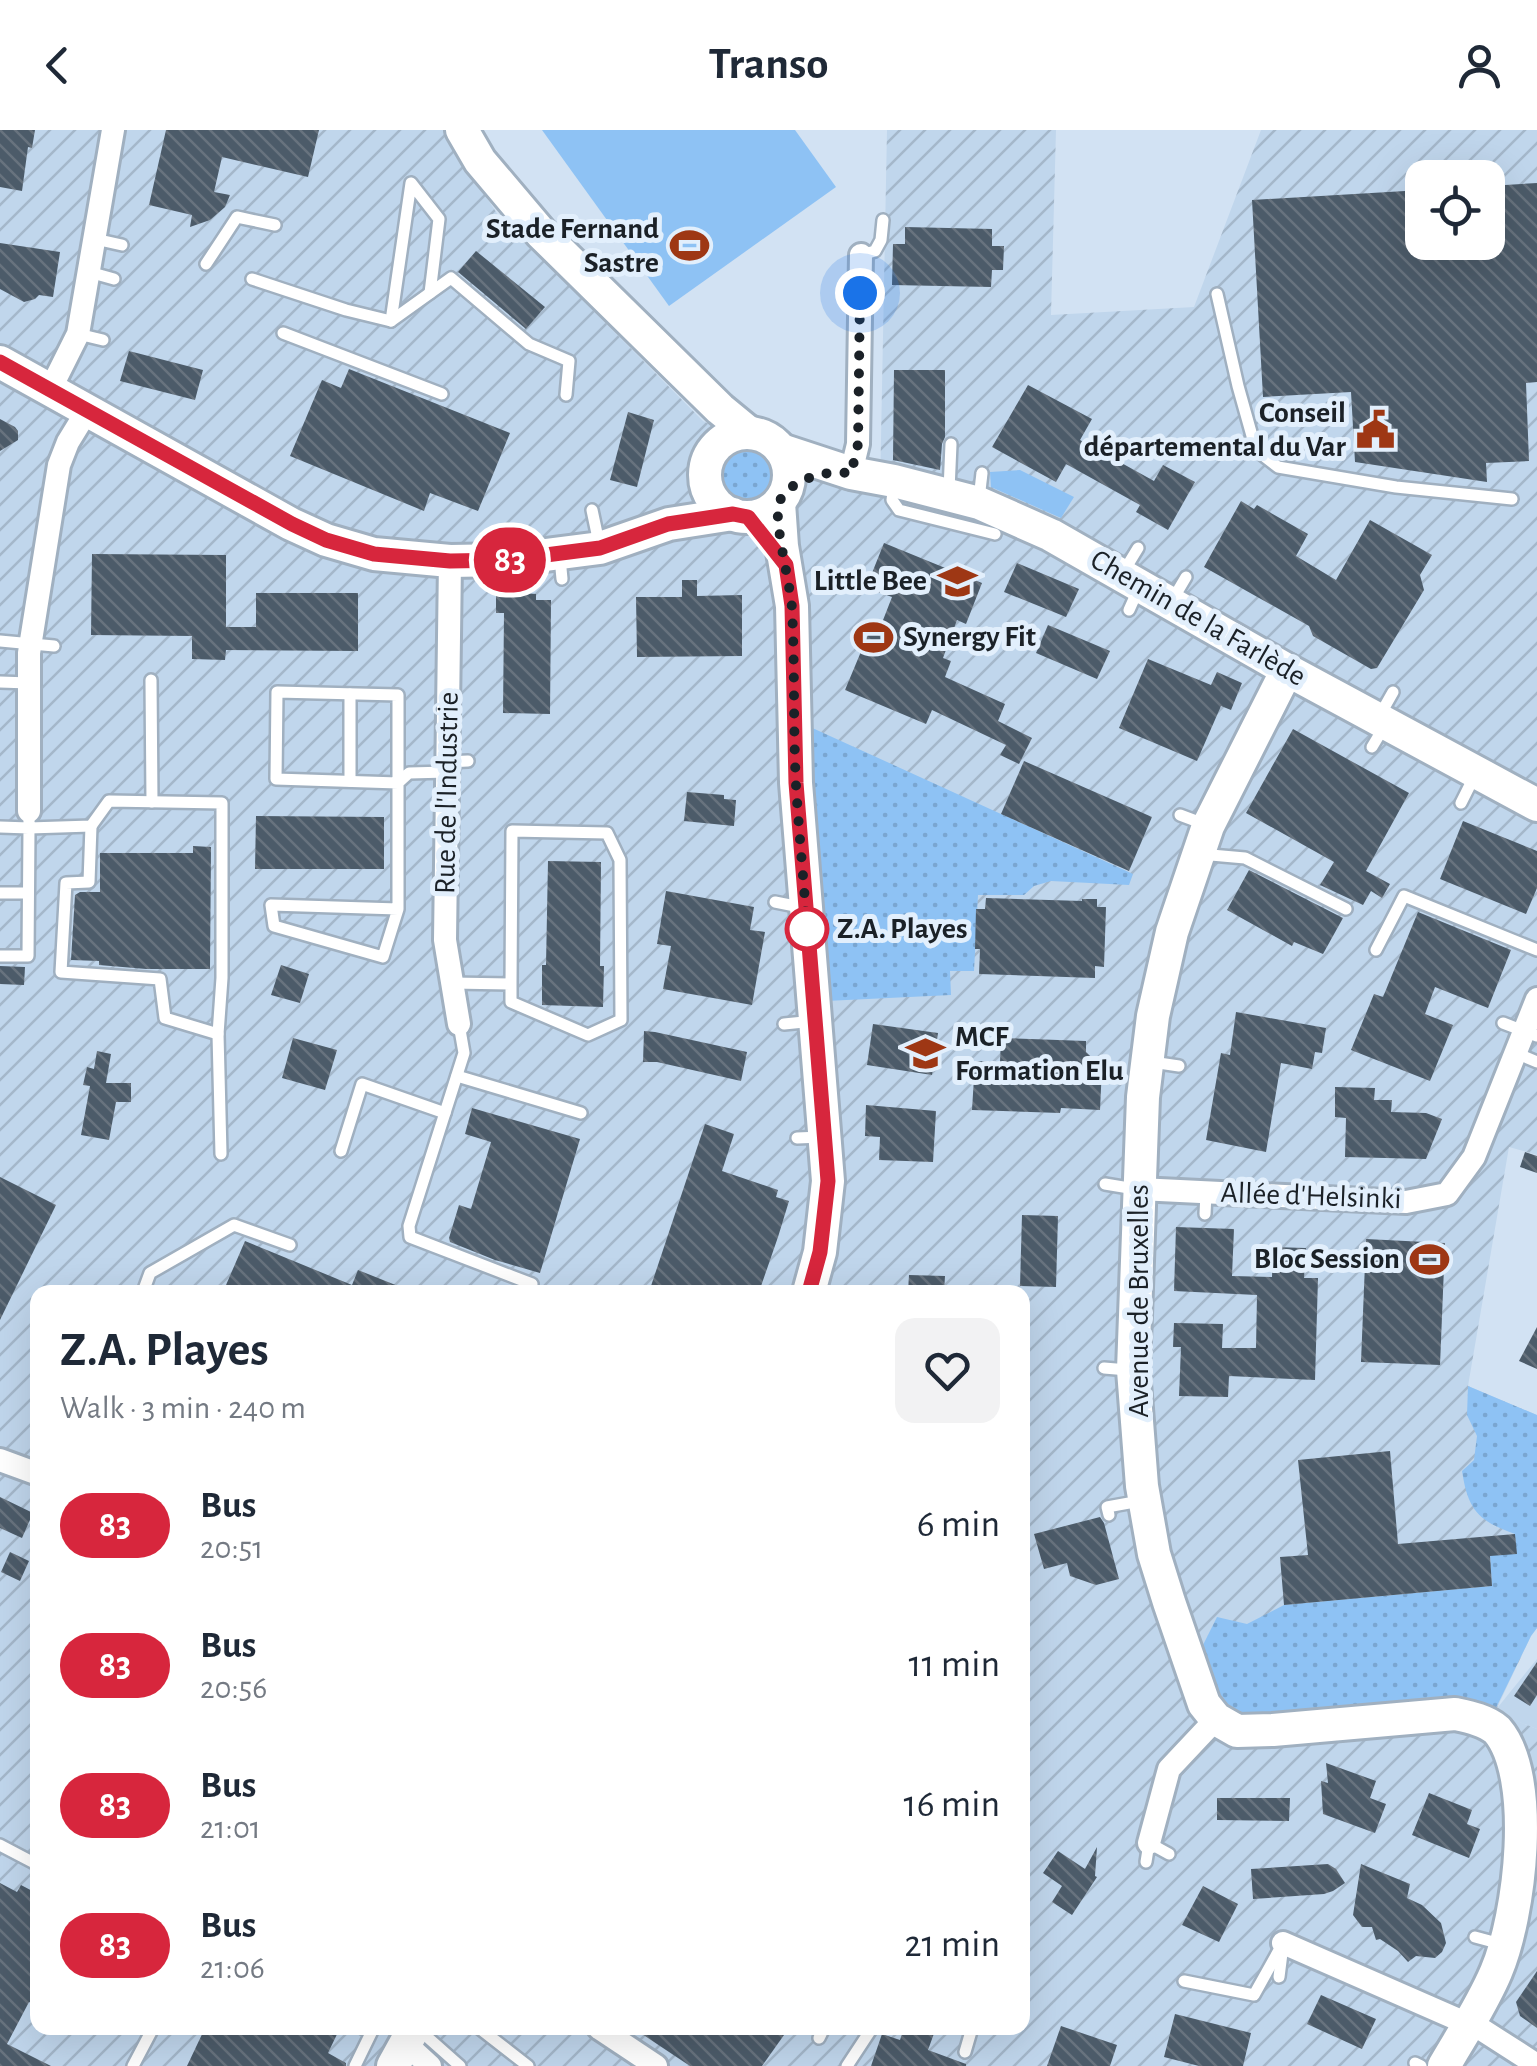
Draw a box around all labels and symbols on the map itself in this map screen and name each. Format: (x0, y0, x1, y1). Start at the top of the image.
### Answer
place label: Stade Fernand Sastre (486, 214, 659, 278)
sports icon: Stade Fernand Sastre (668, 225, 710, 267)
your location (835, 268, 885, 318)
place label: Conseil départemental du Var (1084, 398, 1347, 462)
public building icon: Conseil départemental du Var (1355, 409, 1397, 451)
line badge: 83 (465, 528, 555, 592)
street label: Chemin de la Farlède (1085, 544, 1311, 692)
school or university icon: Little Bee (936, 560, 978, 602)
place label: Little Bee (814, 566, 927, 596)
sports icon: Synergy Fit (852, 616, 894, 658)
place label: Synergy Fit (903, 622, 1036, 652)
street label: Rue de l'Industrie (430, 692, 464, 894)
marker: Z.A. Playes (786, 908, 828, 950)
place label: Z.A. Playes (837, 914, 968, 944)
place label: MCF Formation Elu (955, 1022, 1124, 1086)
school or university icon: MCF Formation Elu (904, 1033, 946, 1075)
street label: Allée d'Helsinki (1220, 1178, 1402, 1214)
street label: Avenue de Bruxelles (1124, 1184, 1154, 1418)
sports icon: Bloc Session (1409, 1238, 1451, 1280)
place label: Bloc Session (1254, 1244, 1400, 1274)

